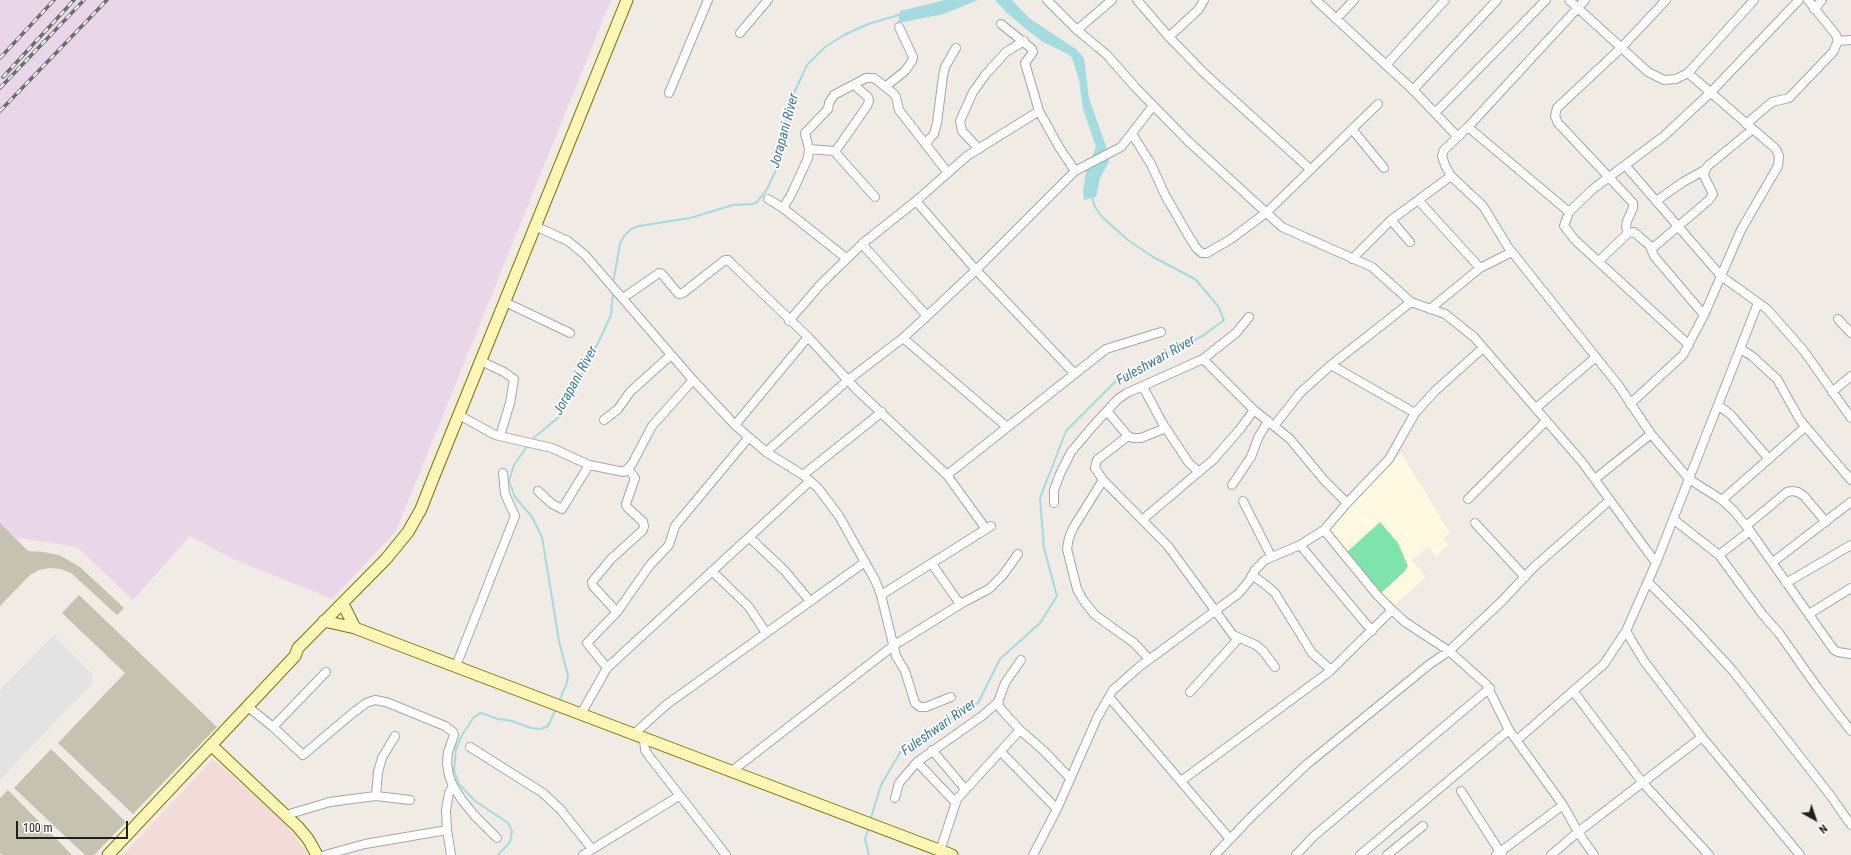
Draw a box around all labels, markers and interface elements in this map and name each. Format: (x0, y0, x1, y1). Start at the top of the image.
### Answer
water label: Jorapani River (767, 92, 803, 170)
water label: Fuleshwari River (1114, 332, 1198, 390)
water label: Jorapani River (550, 344, 602, 418)
water label: Fuleshwari River (898, 696, 980, 760)
north arrow (1795, 799, 1835, 839)
scale bar (18, 813, 130, 839)
text: 100 m (23, 821, 53, 835)
text: N (1816, 821, 1830, 836)

